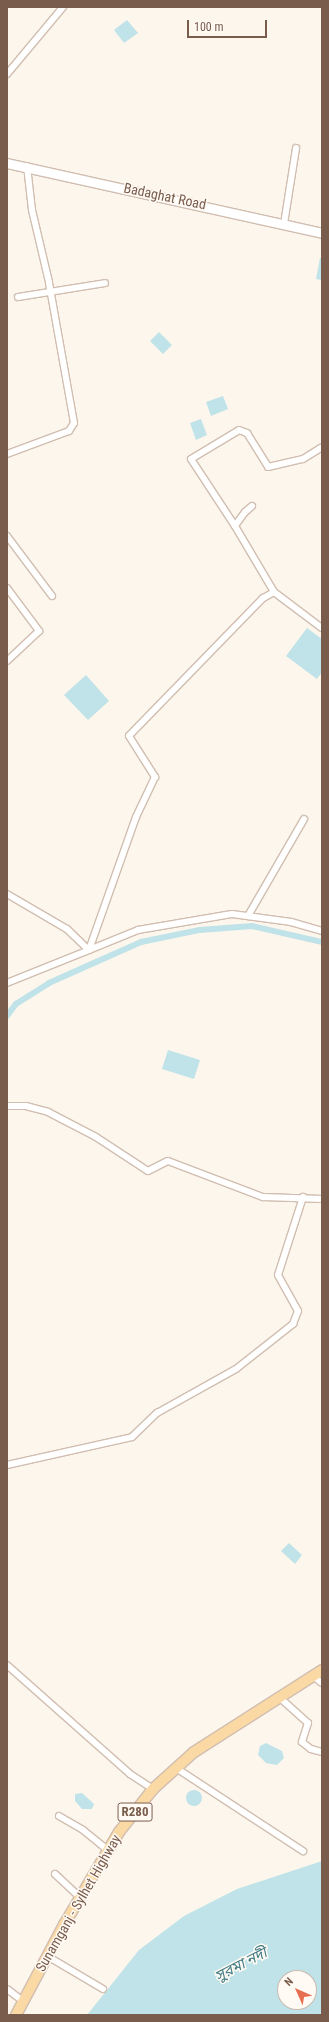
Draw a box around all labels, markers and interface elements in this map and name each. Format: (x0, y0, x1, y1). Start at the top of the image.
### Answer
scale bar (189, 12, 269, 38)
text: 100 m (194, 20, 224, 34)
street label: Badaghat Road (122, 179, 208, 213)
road number: R280 (117, 1801, 153, 1823)
street label: Sunamganj - Sylhet Highway (32, 1831, 124, 1975)
water label: সুরমা নদী (212, 1944, 270, 1986)
north arrow (277, 1970, 317, 2010)
text: N (282, 1975, 296, 1989)

